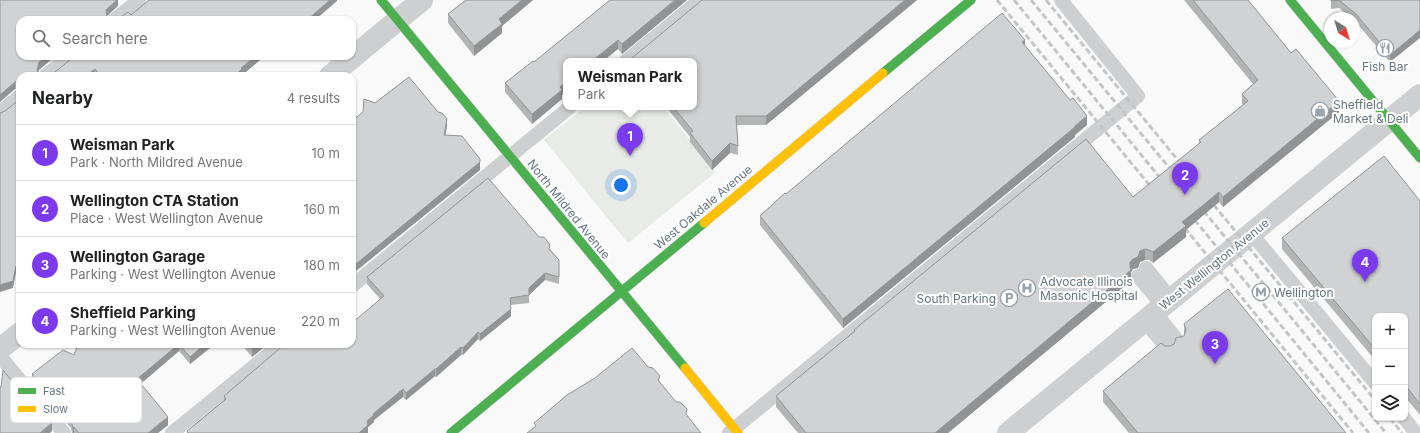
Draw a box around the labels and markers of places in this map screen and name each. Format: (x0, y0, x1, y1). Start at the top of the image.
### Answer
restaurant icon: Fish Bar (1375, 38, 1395, 58)
place label: Fish Bar (1362, 59, 1408, 74)
place label: Sheffield Market & Deli (1333, 97, 1409, 126)
shop icon: Sheffield Market & Deli (1310, 101, 1330, 121)
pin: 1 (617, 123, 643, 156)
pin: 2 (1172, 162, 1198, 195)
pin: 4 (1352, 249, 1378, 282)
place label: Advocate Illinois Masonic Hospital (1040, 274, 1138, 303)
hospital icon: Advocate Illinois Masonic Hospital (1017, 278, 1037, 298)
metro station icon: Wellington (1251, 282, 1271, 302)
place label: Wellington (1274, 285, 1333, 300)
parking icon: South Parking (999, 288, 1019, 308)
place label: South Parking (917, 291, 996, 306)
pin: 3 (1202, 331, 1228, 364)

